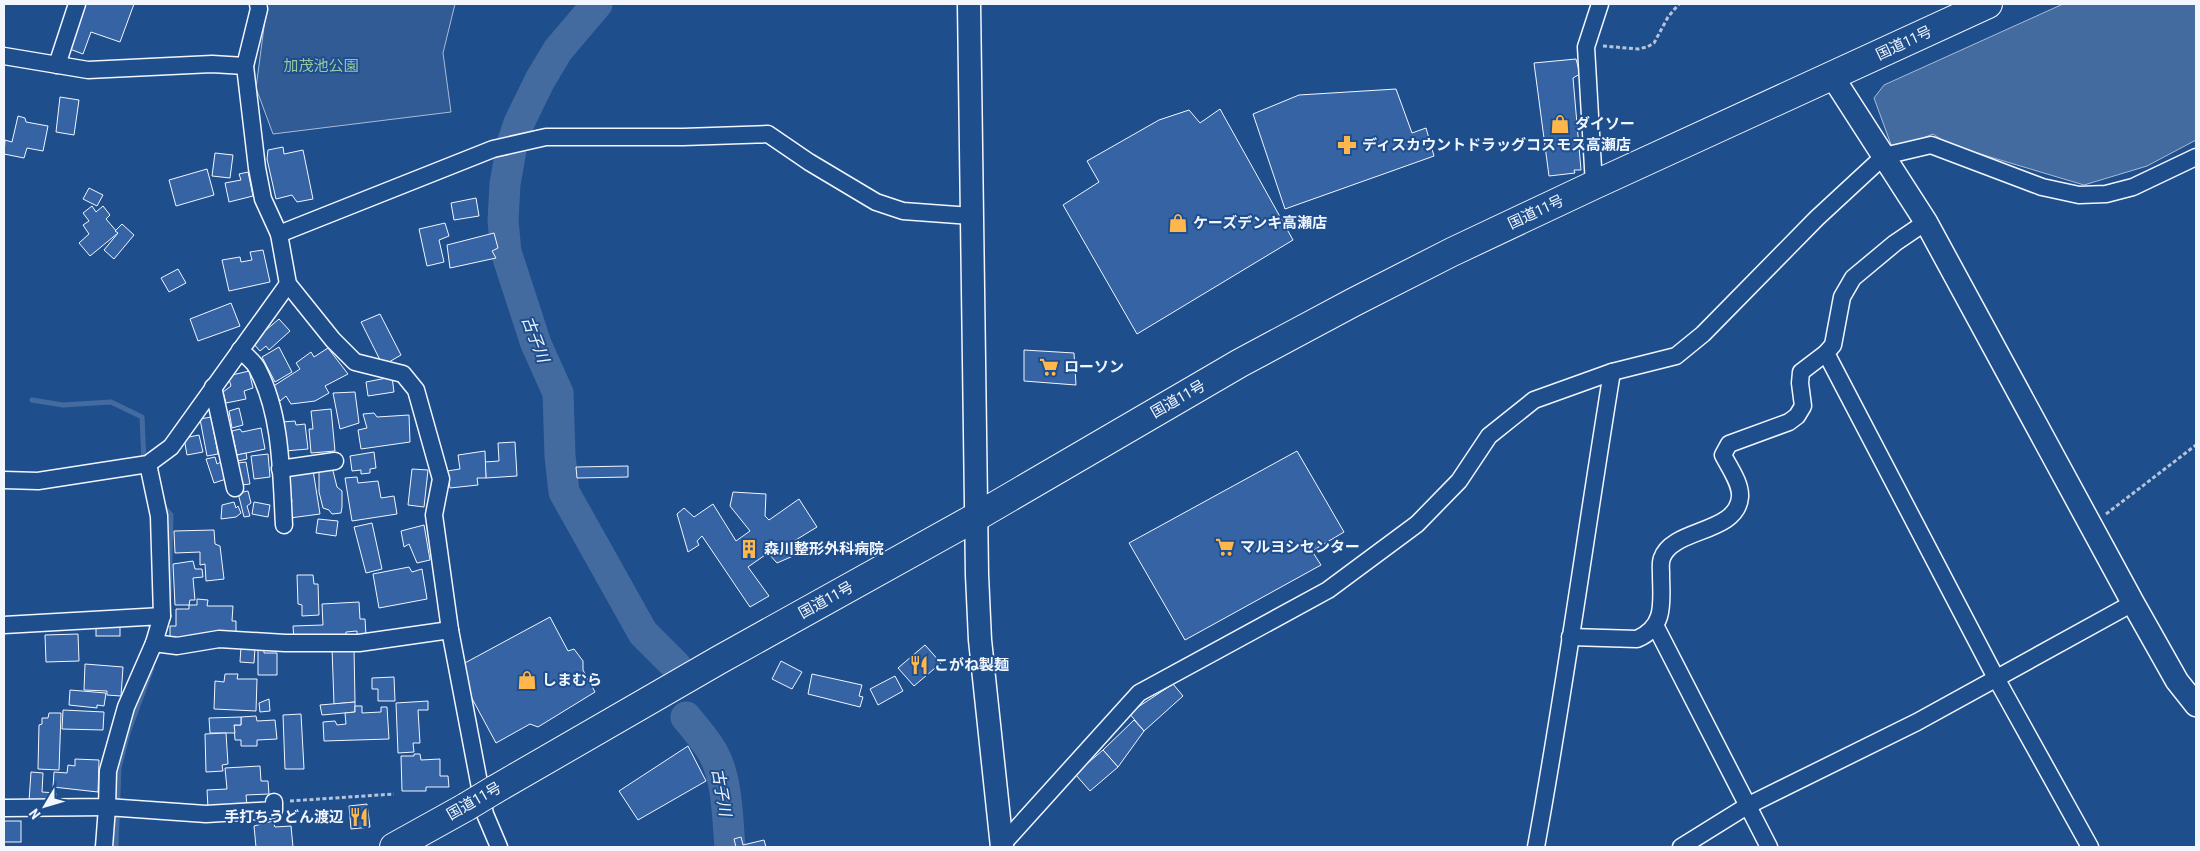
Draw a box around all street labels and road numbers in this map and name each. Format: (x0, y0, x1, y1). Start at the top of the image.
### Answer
street label: 国道11号 (1873, 22, 1935, 64)
street label: 国道11号 (1505, 191, 1567, 233)
street label: 国道11号 (1148, 376, 1208, 422)
street label: 国道11号 (795, 578, 857, 622)
street label: 国道11号 (444, 778, 504, 824)

